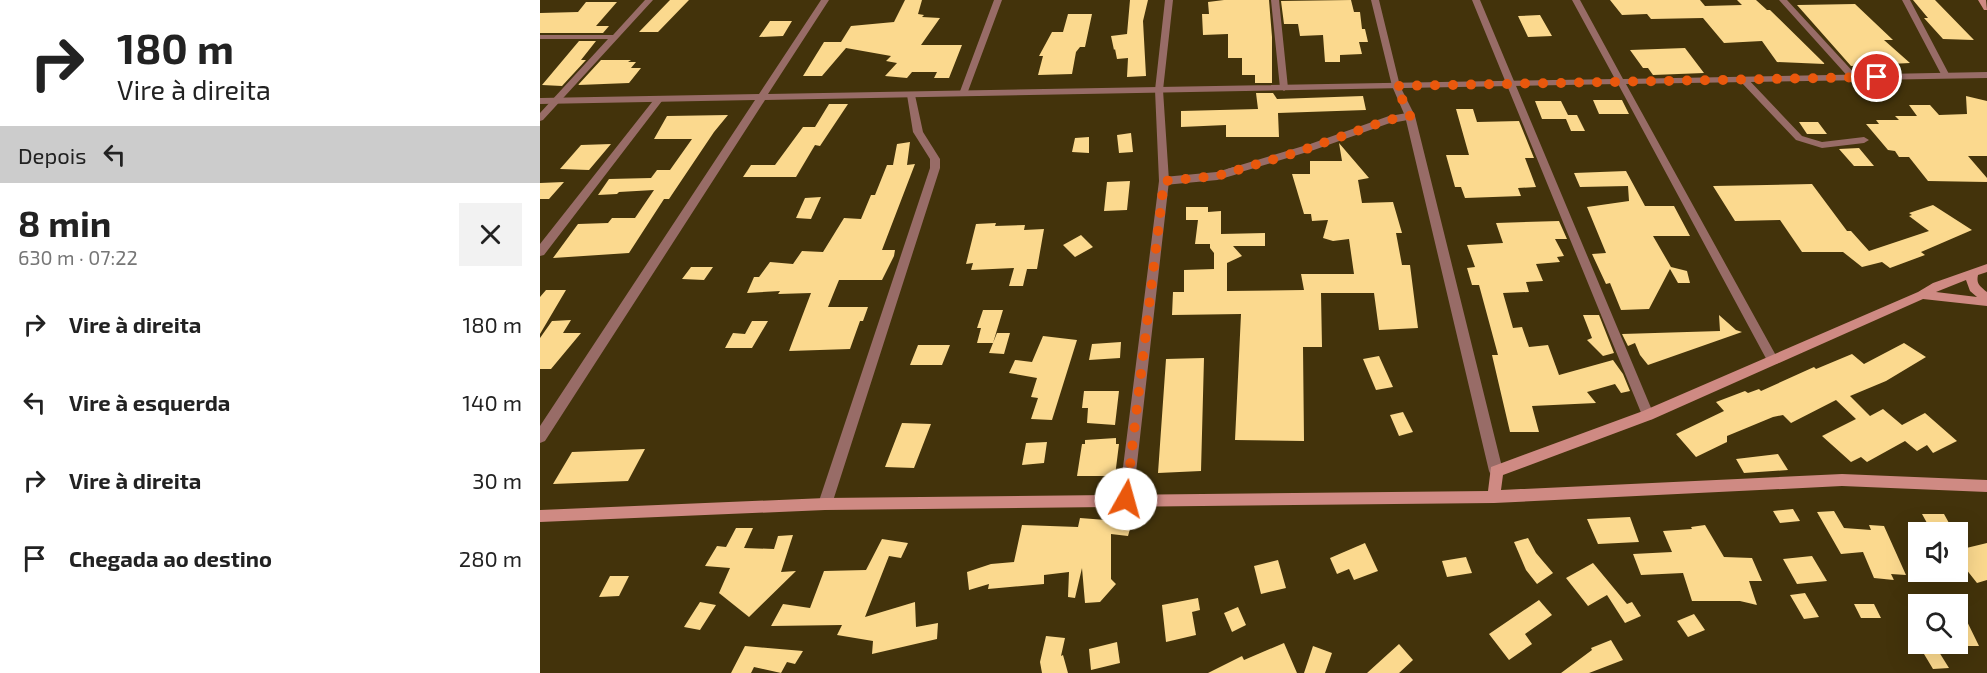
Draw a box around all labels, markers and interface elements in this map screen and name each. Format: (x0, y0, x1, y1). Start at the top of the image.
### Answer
text: 180 m (117, 22, 234, 72)
icon: right (18, 24, 96, 102)
pin (1851, 51, 1902, 102)
icon: arrive (1860, 60, 1893, 93)
text: Vire à direita (117, 73, 271, 105)
icon: left (98, 138, 131, 171)
text: Depois (18, 142, 86, 168)
text: 8 min (18, 201, 112, 244)
button: close (459, 203, 522, 266)
text: 630 m · 07:22 (18, 245, 138, 269)
icon: right (18, 308, 51, 341)
text: Vire à direita (69, 311, 201, 337)
text: 180 m (462, 311, 522, 337)
icon: left (18, 386, 51, 419)
text: Vire à esquerda (69, 389, 230, 415)
text: 140 m (462, 389, 522, 415)
icon: right (18, 464, 51, 497)
text: Vire à direita (69, 467, 201, 493)
text: 30 m (472, 467, 522, 493)
position arrow (1094, 467, 1158, 531)
map controls (1908, 522, 1968, 654)
button: sound (1908, 522, 1968, 582)
icon: arrive (18, 542, 51, 575)
text: Chegada ao destino (69, 545, 272, 571)
text: 280 m (459, 545, 522, 571)
button: search (1908, 594, 1968, 654)

